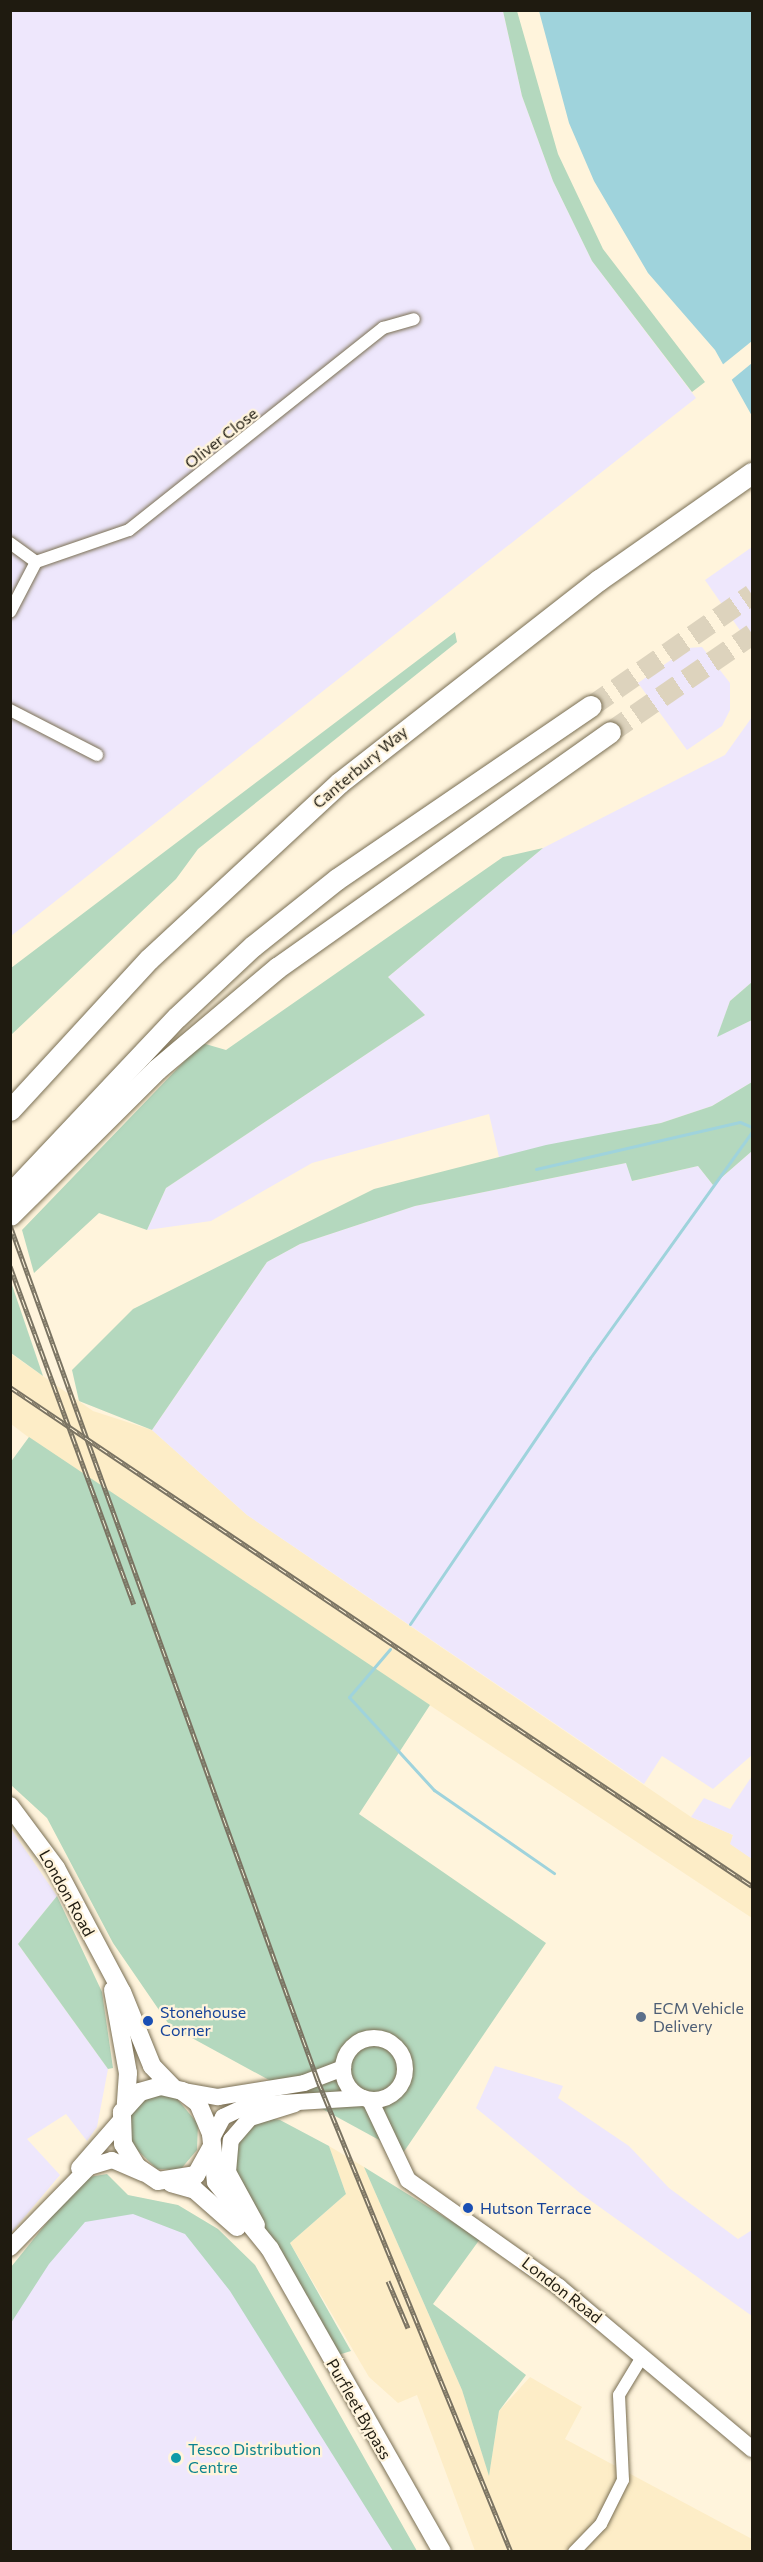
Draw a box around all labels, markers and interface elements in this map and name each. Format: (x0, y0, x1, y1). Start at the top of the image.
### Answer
street label: Oliver Close (181, 404, 261, 472)
street label: Canterbury Way (309, 722, 411, 812)
street label: London Road (35, 1846, 99, 1940)
place label: ECM Vehicle Delivery (653, 1998, 744, 2036)
place label: Stonehouse Corner (160, 2002, 246, 2040)
marker: ECM Vehicle Delivery (634, 2010, 648, 2024)
marker: Stonehouse Corner (141, 2014, 155, 2028)
place label: Hutson Terrace (480, 2198, 591, 2218)
marker: Hutson Terrace (461, 2201, 475, 2215)
street label: London Road (518, 2253, 606, 2327)
street label: Purfleet Bypass (322, 2355, 396, 2463)
place label: Tesco Distribution Centre (188, 2439, 321, 2477)
marker: Tesco Distribution Centre (169, 2451, 183, 2465)

